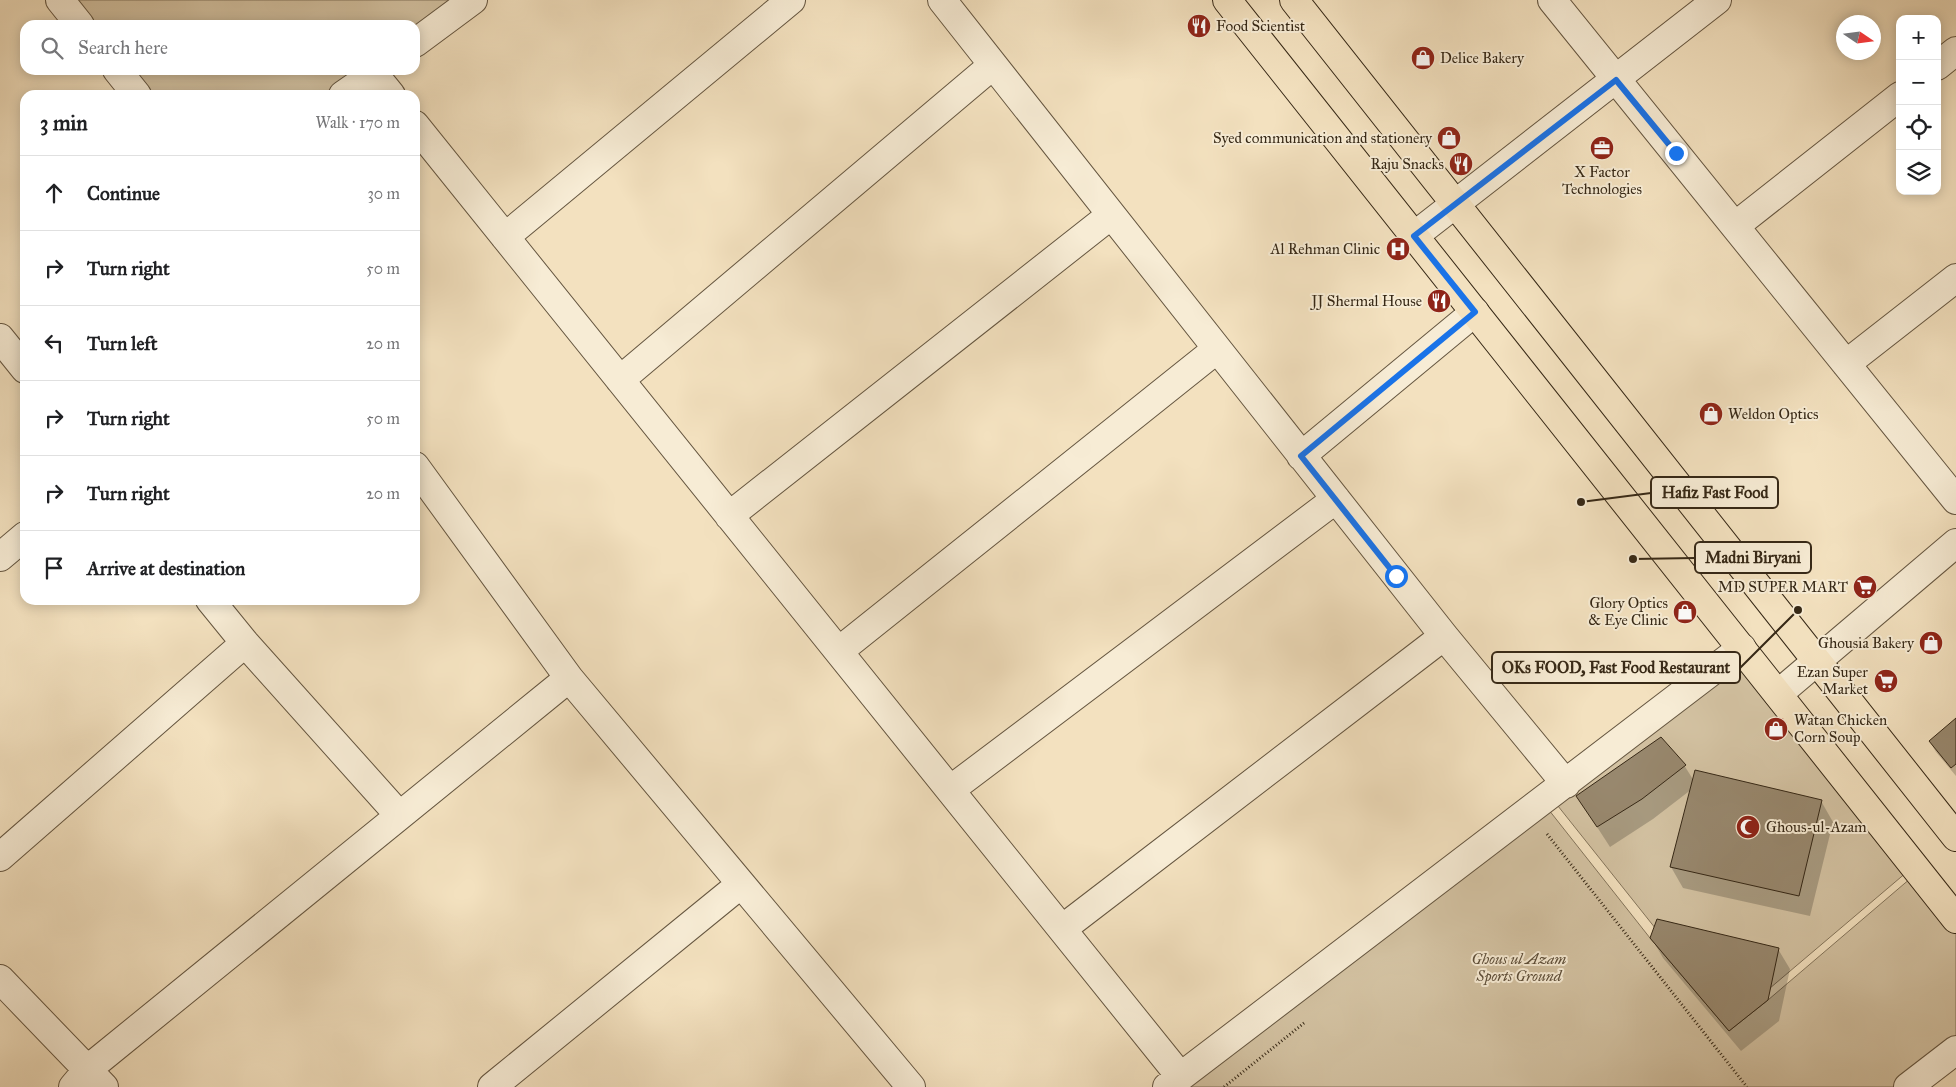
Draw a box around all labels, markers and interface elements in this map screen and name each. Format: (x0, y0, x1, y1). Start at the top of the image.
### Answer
restaurant icon: Food Scientist (1186, 13, 1212, 39)
north arrow (1836, 15, 1881, 60)
map controls (1896, 15, 1941, 195)
button: + (1896, 15, 1941, 60)
place label: Food Scientist (1216, 17, 1306, 35)
search box (20, 20, 420, 75)
icon: search (38, 34, 66, 62)
text: Search here (78, 36, 168, 59)
shop icon: Delice Bakery (1410, 45, 1436, 71)
place label: Delice Bakery (1440, 49, 1525, 67)
button: − (1896, 60, 1941, 105)
button: locate (1896, 105, 1941, 150)
text: 3 min (40, 110, 88, 136)
text: Walk · 170 m (316, 113, 400, 132)
shop icon: Syed communication and stationery (1436, 125, 1462, 151)
place label: Syed communication and stationery (1213, 129, 1433, 147)
office icon: X Factor Technologies (1589, 135, 1615, 161)
route end (1665, 142, 1688, 165)
button: layers (1896, 150, 1941, 195)
restaurant icon: Raju Snacks (1448, 151, 1474, 177)
place label: Raju Snacks (1370, 155, 1444, 173)
place label: X Factor Technologies (1562, 163, 1642, 198)
icon: ahead (40, 179, 68, 207)
text: Continue (87, 182, 160, 205)
text: 30 m (367, 184, 400, 203)
hospital icon: Al Rehman Clinic (1385, 236, 1411, 262)
place label: Al Rehman Clinic (1269, 240, 1380, 258)
icon: right (40, 254, 68, 282)
text: Turn right (87, 257, 170, 280)
text: 50 m (366, 259, 400, 278)
restaurant icon: JJ Shermal House (1426, 288, 1452, 314)
place label: JJ Shermal House (1309, 292, 1422, 311)
icon: left (40, 329, 68, 357)
text: Turn left (87, 332, 157, 355)
text: 20 m (366, 334, 400, 353)
shop icon: Weldon Optics (1698, 401, 1724, 427)
icon: right (40, 404, 68, 432)
place label: Weldon Optics (1728, 405, 1819, 423)
text: Turn right (87, 407, 170, 430)
text: 50 m (366, 409, 400, 428)
callout: Hafiz Fast Food (1651, 477, 1778, 508)
icon: right (40, 479, 68, 507)
text: Turn right (87, 482, 170, 505)
text: Hafiz Fast Food (1662, 483, 1769, 502)
text: 20 m (366, 484, 400, 503)
callout: Madni Biryani (1695, 542, 1811, 573)
text: Madni Biryani (1705, 548, 1802, 568)
icon: arrive (40, 554, 68, 582)
text: Arrive at destination (87, 557, 245, 580)
route start (1385, 565, 1408, 588)
supermarket icon: MD SUPER MART (1852, 574, 1878, 600)
place label: MD SUPER MART (1718, 578, 1848, 596)
place label: Glory Optics & Eye Clinic (1588, 594, 1668, 629)
shop icon: Glory Optics & Eye Clinic (1672, 599, 1698, 625)
shop icon: Ghousia Bakery (1918, 630, 1944, 656)
place label: Ghousia Bakery (1818, 634, 1915, 652)
callout: OKs FOOD, Fast Food Restaurant (1492, 652, 1740, 683)
text: OKs FOOD, Fast Food Restaurant (1502, 658, 1731, 677)
place label: Ezan Super Market (1797, 663, 1869, 698)
supermarket icon: Ezan Super Market (1873, 668, 1899, 694)
place label: Watan Chicken Corn Soup (1794, 711, 1887, 746)
shop icon: Watan Chicken Corn Soup (1763, 716, 1789, 742)
mosque icon: Ghous-ul-Azam (1735, 814, 1761, 840)
place label: Ghous-ul-Azam (1766, 818, 1867, 836)
park label: Ghous ul Azam Sports Ground (1472, 950, 1566, 986)

